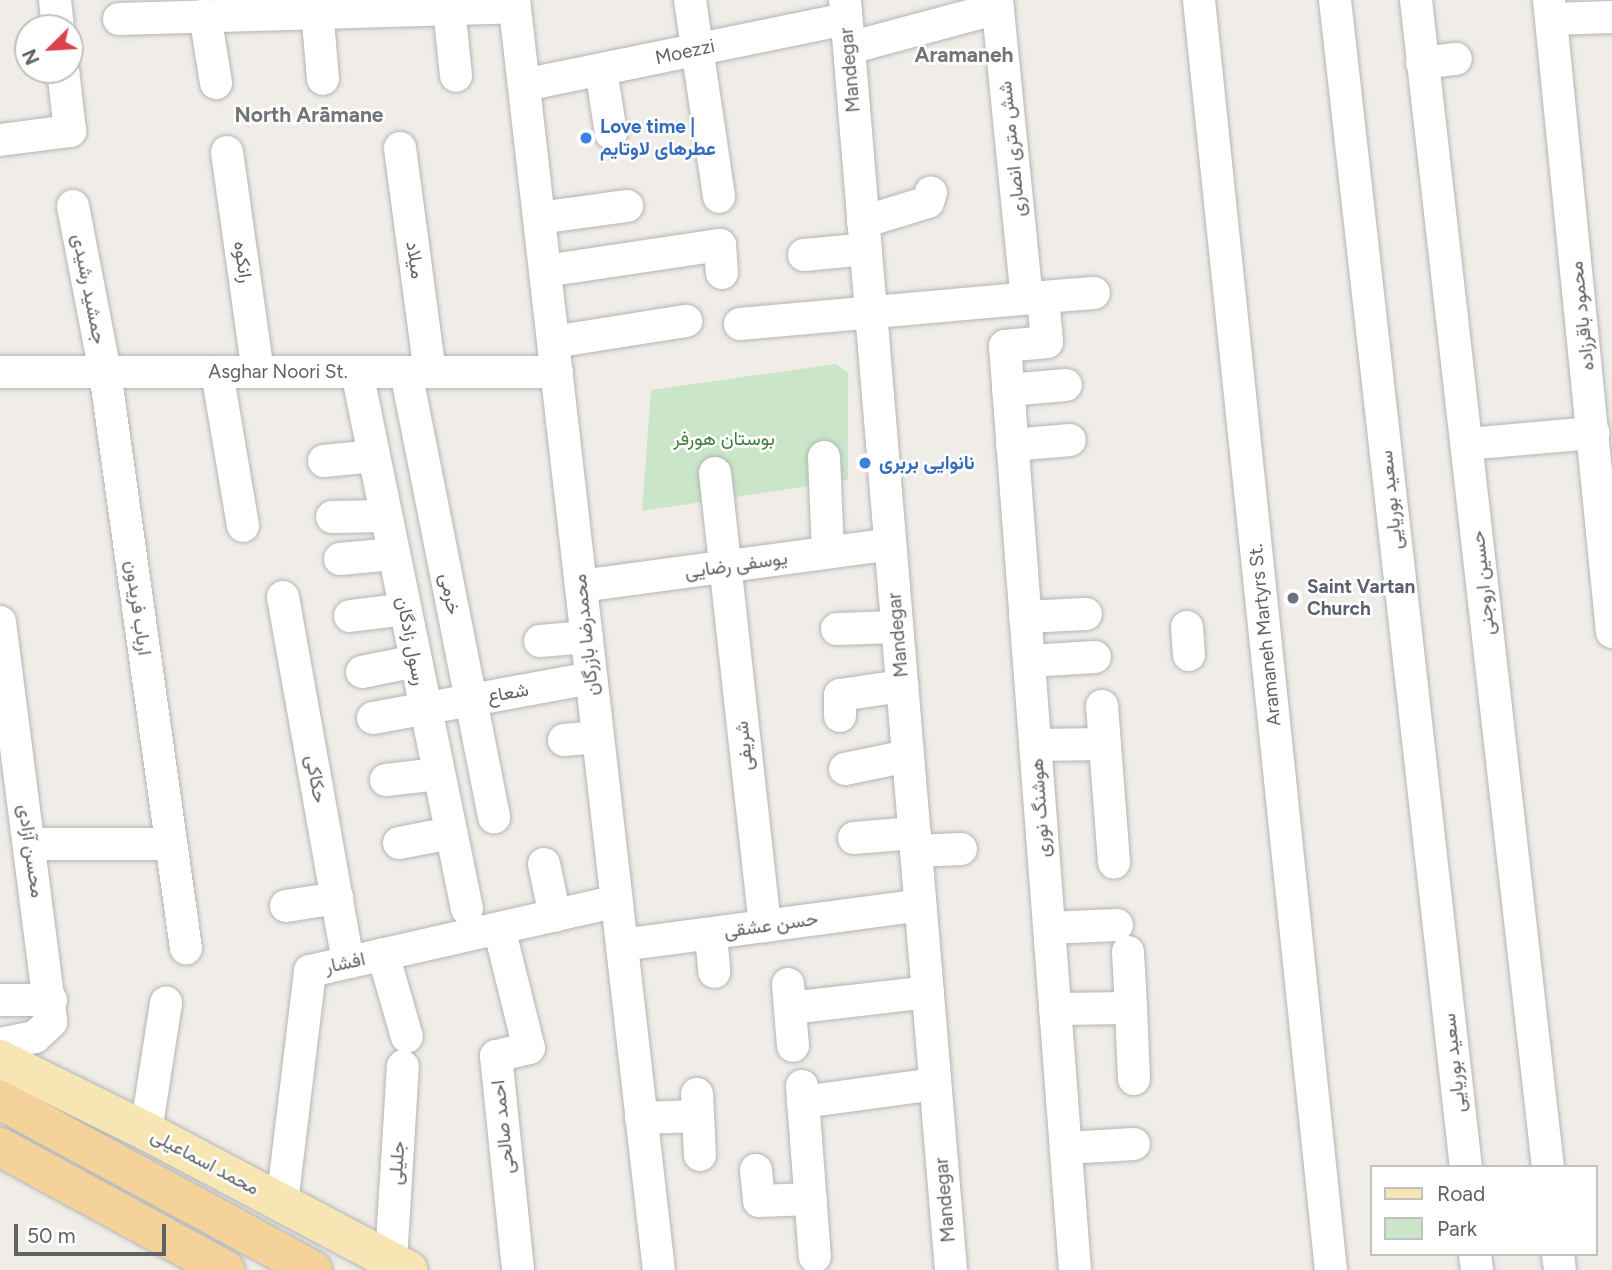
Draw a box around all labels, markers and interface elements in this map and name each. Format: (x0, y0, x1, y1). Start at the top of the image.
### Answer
north arrow (14, 14, 84, 84)
street label: Mandegar (835, 27, 865, 113)
street label: Moezzi (653, 35, 717, 69)
district label: Aramaneh (914, 42, 1014, 68)
text: N (18, 46, 45, 68)
street label: شش متری انصاری (994, 80, 1030, 218)
district label: North Arāmane (235, 102, 383, 128)
place label: Love time | عطرهای لاوتایم (600, 116, 716, 160)
marker: Love time | عطرهای لاوتایم (578, 130, 594, 146)
street label: جمشید رشیدی (67, 232, 111, 346)
street label: رانکوه (229, 240, 257, 284)
street label: میلاد (401, 240, 429, 280)
street label: محمود باقرزاده (1565, 260, 1599, 372)
street label: Asghar Noori St. (208, 361, 348, 383)
park label: بوستان هورفر (673, 428, 775, 450)
street label: سعید بوریایی (1374, 449, 1408, 551)
place label: نانوایی بربری (879, 452, 975, 474)
marker: نانوایی بربری (857, 455, 873, 471)
street label: حسین اروجنی (1466, 529, 1500, 637)
street label: Aramaneh Martyrs St. (1244, 543, 1286, 727)
street label: یوسفی رضایی (683, 547, 789, 583)
street label: ارباب فریدون (120, 559, 156, 657)
street label: خرمی (435, 571, 465, 617)
street label: محمدرضا بازرگان (568, 573, 604, 697)
place label: Saint Vartan Church (1307, 576, 1415, 620)
marker: Saint Vartan Church (1285, 590, 1301, 606)
street label: Mandegar (883, 592, 913, 678)
street label: رسول زادگان (391, 595, 431, 687)
street label: شعاع (485, 678, 531, 708)
street label: شریفی (730, 720, 758, 772)
street label: حکاکی (301, 753, 331, 805)
street label: هوشنگ نوری (1025, 758, 1055, 858)
street label: محسن آزادی (13, 803, 49, 899)
street label: حسن عشقی (722, 907, 820, 943)
street label: افشار (323, 948, 367, 978)
street label: سعید بوریایی (1437, 1012, 1471, 1114)
street label: احمد صالحی (487, 1079, 519, 1175)
street label: محمد اسماعیلی (147, 1124, 263, 1200)
street label: جلیلی (384, 1140, 410, 1186)
street label: Mandegar (930, 1157, 960, 1243)
legend (1370, 1165, 1598, 1256)
text: Road (1437, 1181, 1485, 1206)
scale bar (18, 1210, 170, 1254)
text: Park (1437, 1216, 1477, 1241)
text: 50 m (27, 1223, 76, 1248)

